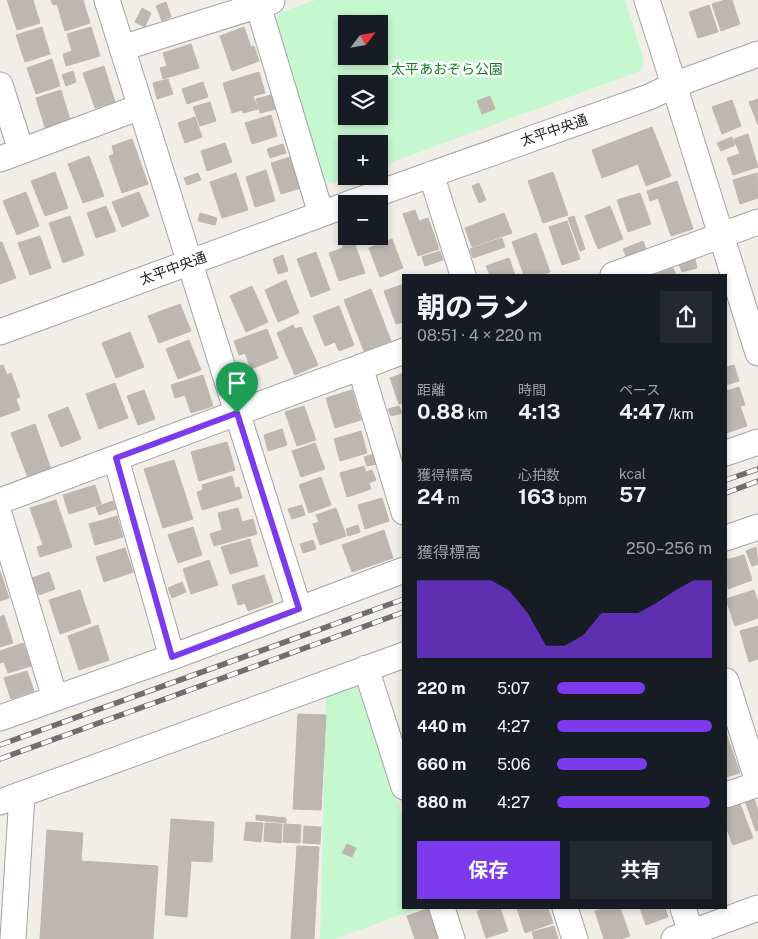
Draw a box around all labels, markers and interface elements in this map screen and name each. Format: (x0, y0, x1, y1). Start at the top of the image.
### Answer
north arrow (338, 15, 388, 65)
map controls (338, 15, 388, 245)
park label: 太平あおぞら公園 (391, 61, 503, 77)
button: layers (338, 75, 388, 125)
street label: 太平中央通 (518, 111, 590, 149)
button: + (338, 135, 388, 185)
button: − (338, 195, 388, 245)
street label: 太平中央通 (137, 249, 209, 287)
text: 朝のラン (417, 290, 529, 323)
button: share (660, 291, 712, 343)
text: 08:51 · 4 × 220 m (417, 326, 542, 345)
pin (216, 362, 258, 413)
icon: arrive (223, 369, 251, 397)
text: 距離 (417, 382, 445, 398)
text: 時間 (518, 382, 546, 398)
text: ペース (619, 382, 660, 398)
text: 0.88 (417, 399, 464, 424)
text: 4:13 (518, 399, 560, 424)
text: 4:47 (619, 399, 665, 424)
text: km (464, 406, 488, 422)
text: /km (665, 406, 694, 422)
text: kcal (619, 466, 646, 482)
text: 獲得標高 (417, 467, 473, 483)
text: 心拍数 (518, 467, 560, 483)
text: 57 (619, 482, 646, 507)
text: 24 (417, 484, 444, 509)
text: 163 (518, 484, 555, 509)
text: m (444, 491, 460, 507)
text: bpm (555, 491, 587, 507)
text: 250–256 m (626, 539, 712, 558)
text: 獲得標高 (417, 543, 481, 562)
text: 220 m (417, 679, 466, 698)
text: 5:07 (497, 679, 530, 698)
text: 440 m (417, 717, 466, 736)
text: 4:27 (497, 717, 530, 736)
text: 660 m (417, 755, 466, 774)
text: 5:06 (497, 755, 531, 774)
text: 880 m (417, 793, 467, 812)
text: 4:27 (497, 793, 530, 812)
button: 保存 (417, 841, 560, 899)
button: 共有 (570, 841, 712, 899)

